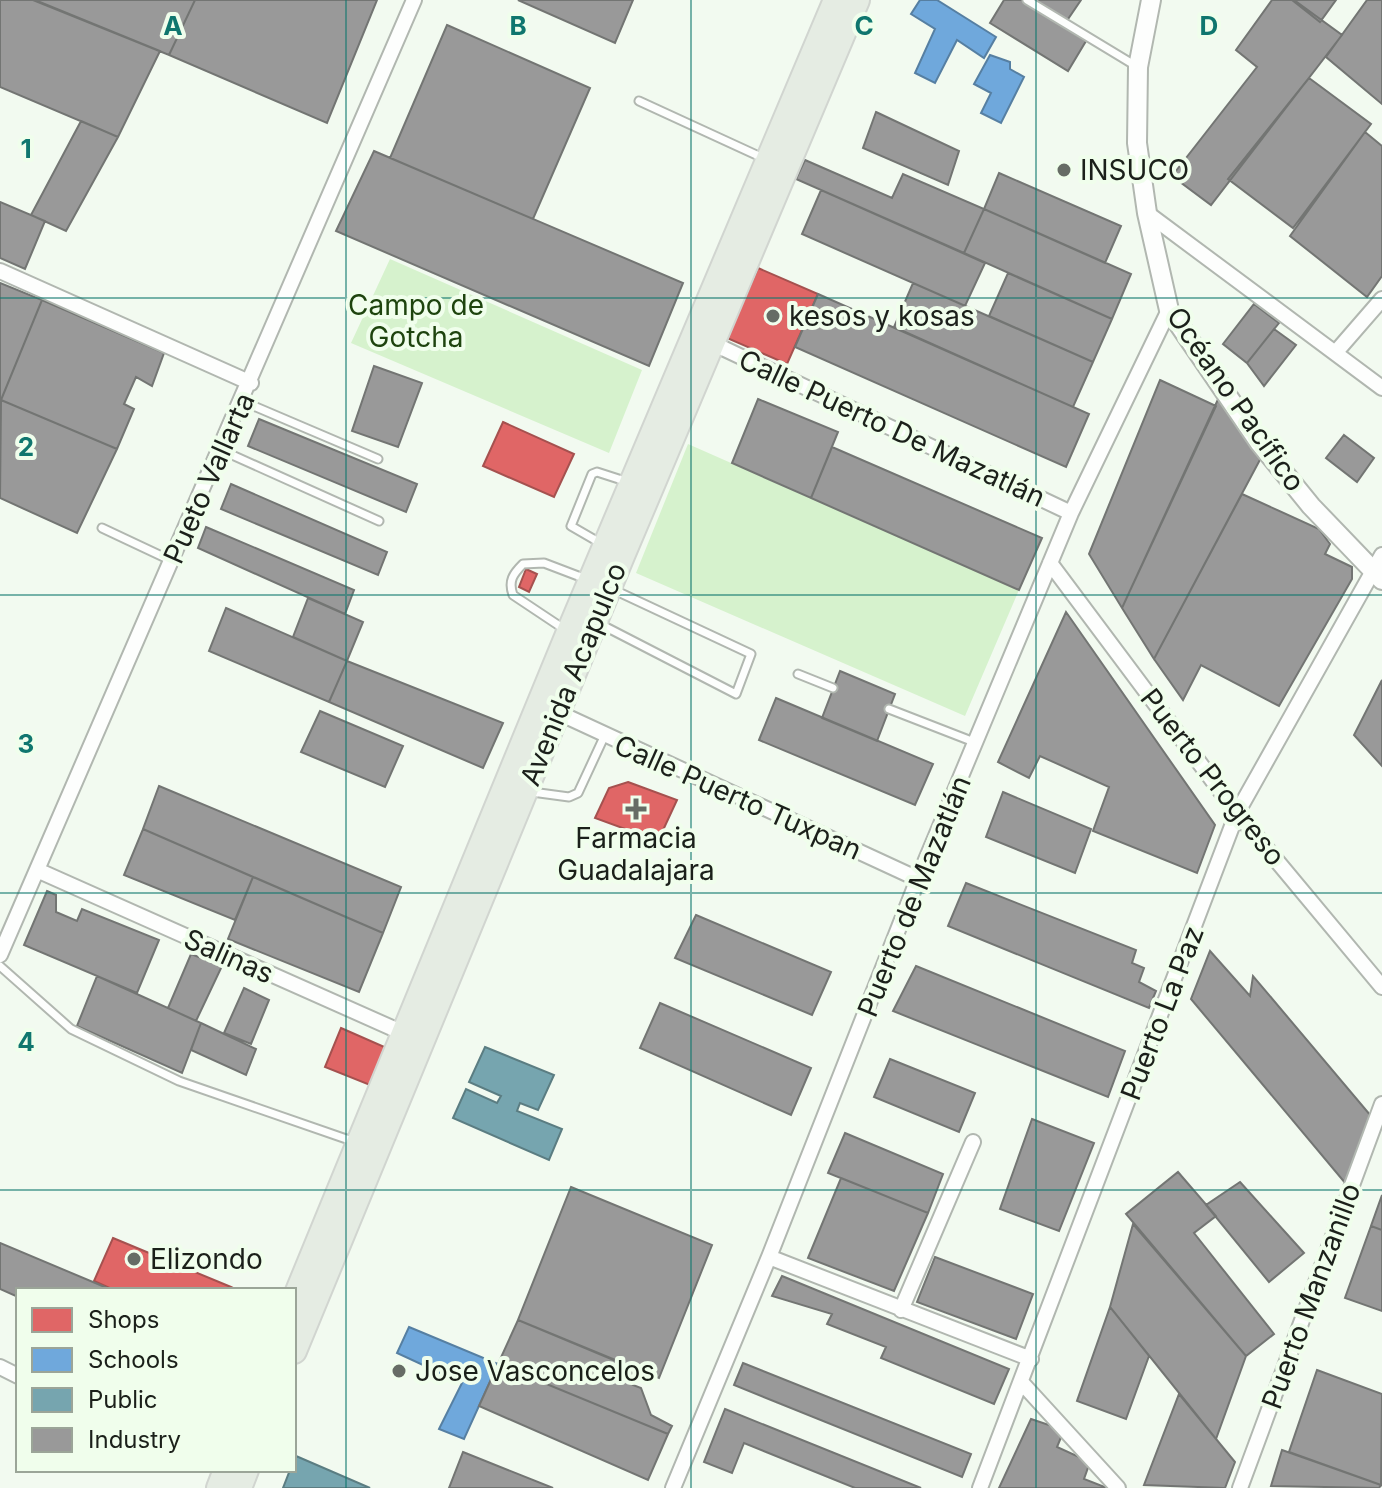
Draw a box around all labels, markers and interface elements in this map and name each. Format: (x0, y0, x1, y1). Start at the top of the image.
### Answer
text: A (163, 10, 183, 41)
text: B (509, 10, 527, 41)
text: C (854, 10, 874, 41)
text: D (1200, 10, 1218, 41)
text: 1 (20, 133, 32, 164)
place label: INSUCO (1080, 153, 1189, 187)
marker: INSUCO (1055, 161, 1073, 179)
park label: Campo de Gotcha (348, 288, 484, 354)
place label: kesos y kosas (789, 299, 975, 333)
street label: Océano Pacífico (1160, 300, 1312, 498)
marker: kesos y kosas (764, 307, 782, 325)
street label: Calle Puerto De Mazatlán (733, 342, 1051, 514)
street label: Pueto Vallarta (156, 387, 262, 569)
text: 2 (18, 431, 34, 462)
street label: Avenida Acapulco (513, 557, 633, 791)
street label: Puerto Progreso (1133, 682, 1293, 872)
street label: Calle Puerto Tuxpan (609, 727, 867, 867)
text: 3 (18, 728, 34, 759)
street label: Puerto de Mazatlán (850, 770, 978, 1022)
marker: Farmacia Guadalajara (627, 800, 645, 818)
place label: Farmacia Guadalajara (557, 821, 715, 887)
street label: Salinas (179, 921, 279, 991)
street label: Puerto La Paz (1113, 921, 1211, 1105)
text: 4 (17, 1026, 35, 1057)
street label: Puerto Manzanillo (1254, 1178, 1368, 1414)
place label: Elizondo (150, 1242, 263, 1276)
marker: Elizondo (125, 1250, 143, 1268)
legend (16, 1288, 296, 1472)
text: Shops (88, 1305, 159, 1334)
text: Schools (88, 1345, 179, 1374)
place label: Jose Vasconcelos (415, 1354, 655, 1388)
marker: Jose Vasconcelos (390, 1362, 408, 1380)
text: Public (88, 1385, 158, 1414)
text: Industry (88, 1425, 181, 1454)

